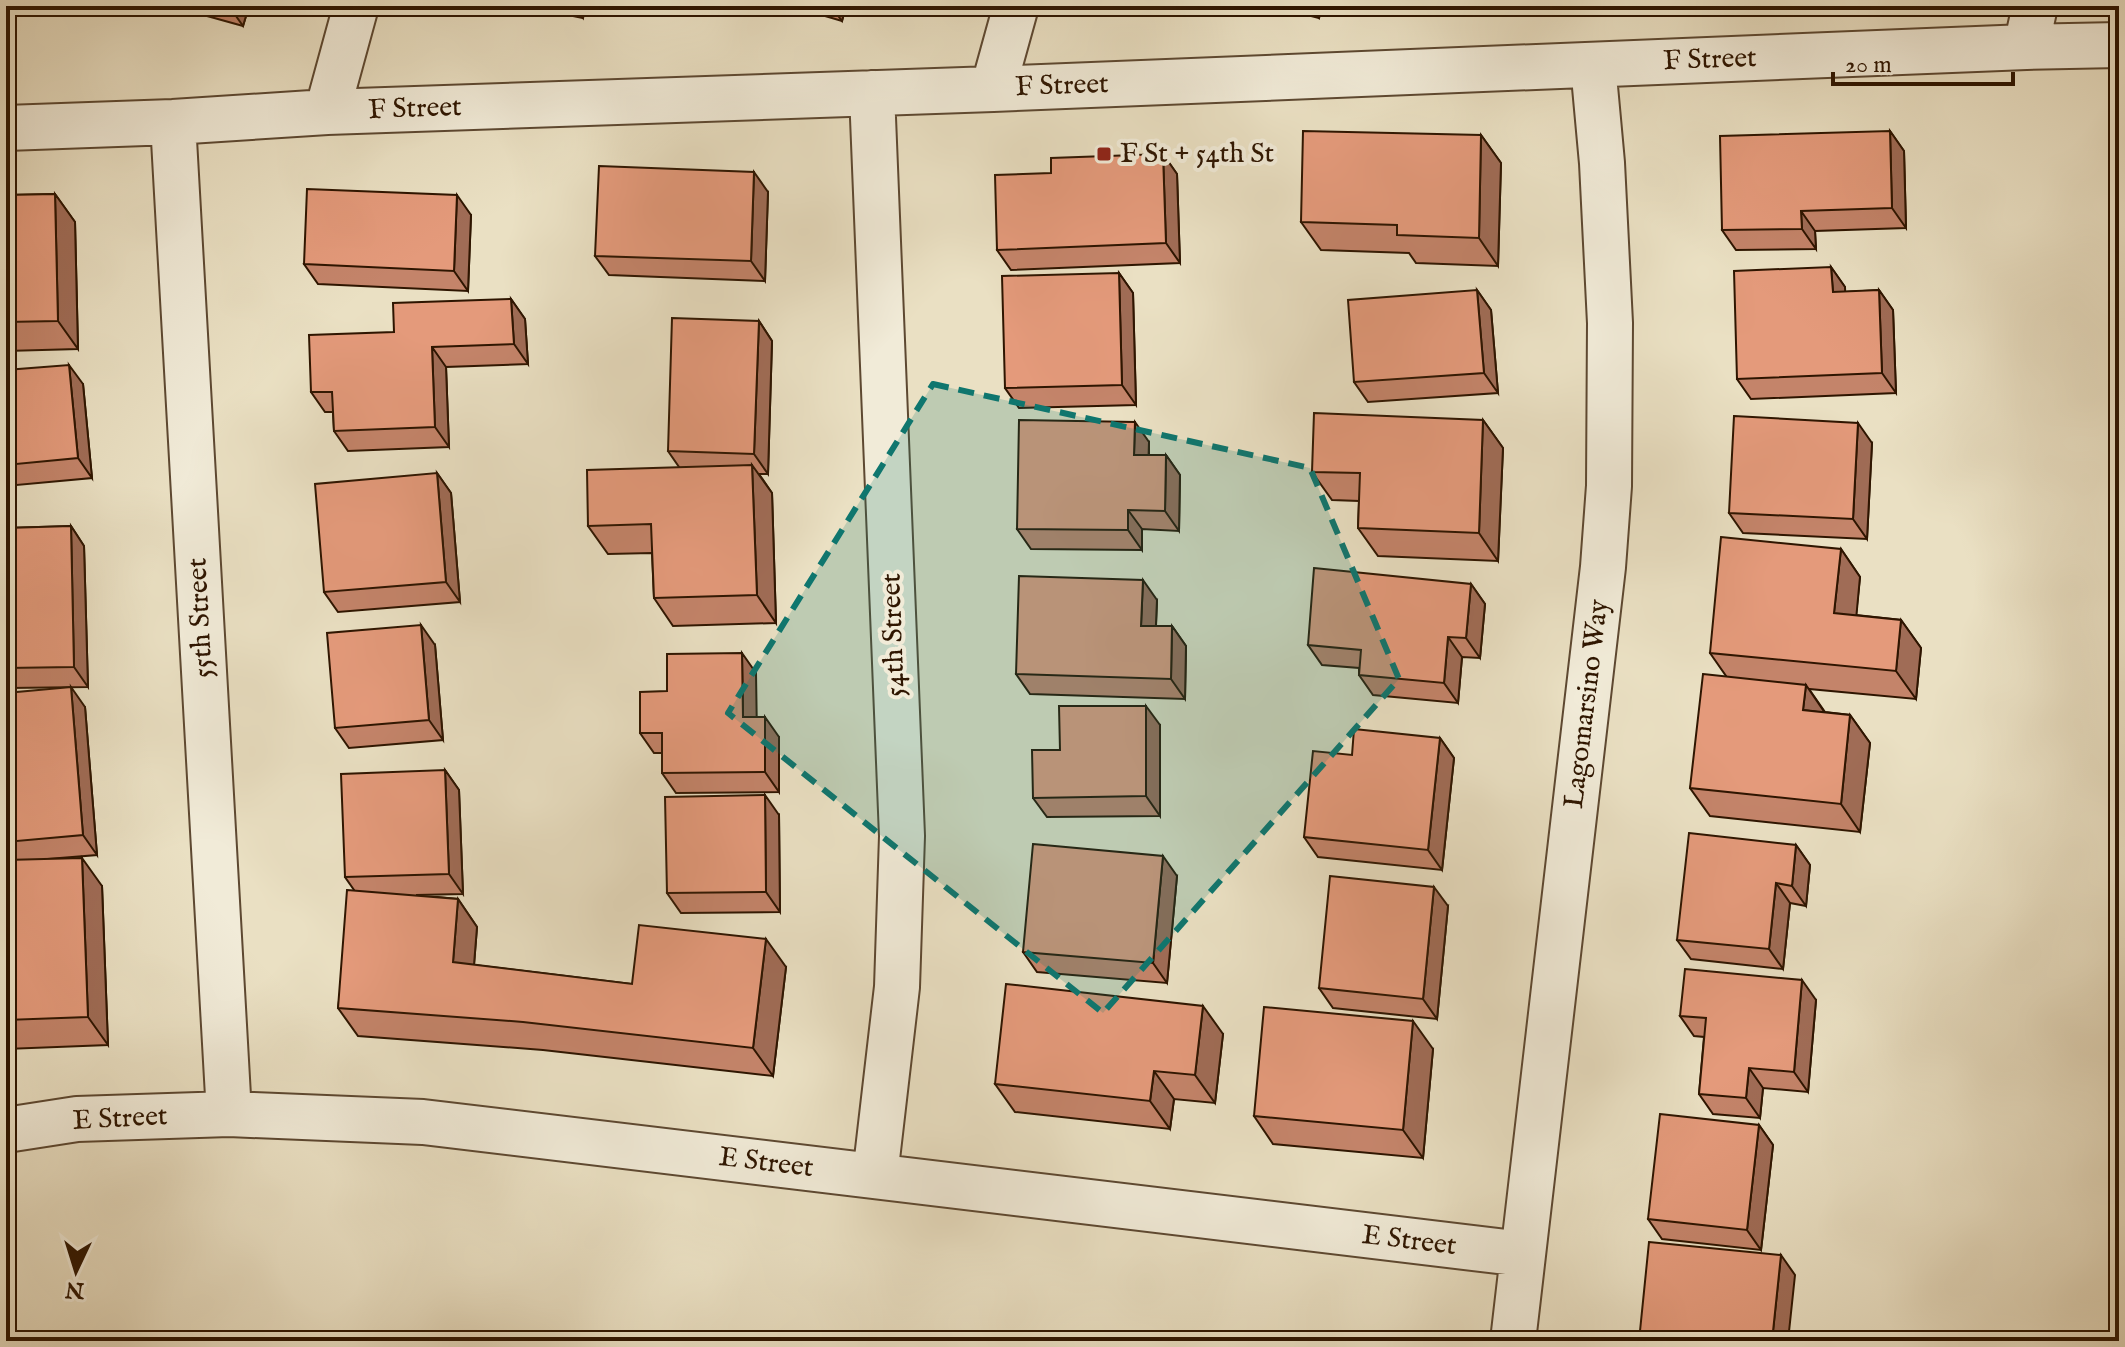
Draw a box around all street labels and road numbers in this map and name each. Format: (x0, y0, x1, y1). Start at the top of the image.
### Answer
street label: F Street (1663, 41, 1758, 79)
street label: F Street (1015, 67, 1110, 105)
street label: F Street (368, 90, 463, 128)
street label: 55th Street (180, 557, 222, 679)
street label: 54th Street (874, 572, 914, 698)
street label: Lagomarsino Way (1557, 597, 1617, 810)
street label: E Street (72, 1099, 169, 1139)
street label: E Street (717, 1140, 816, 1186)
street label: E Street (1360, 1218, 1459, 1264)

